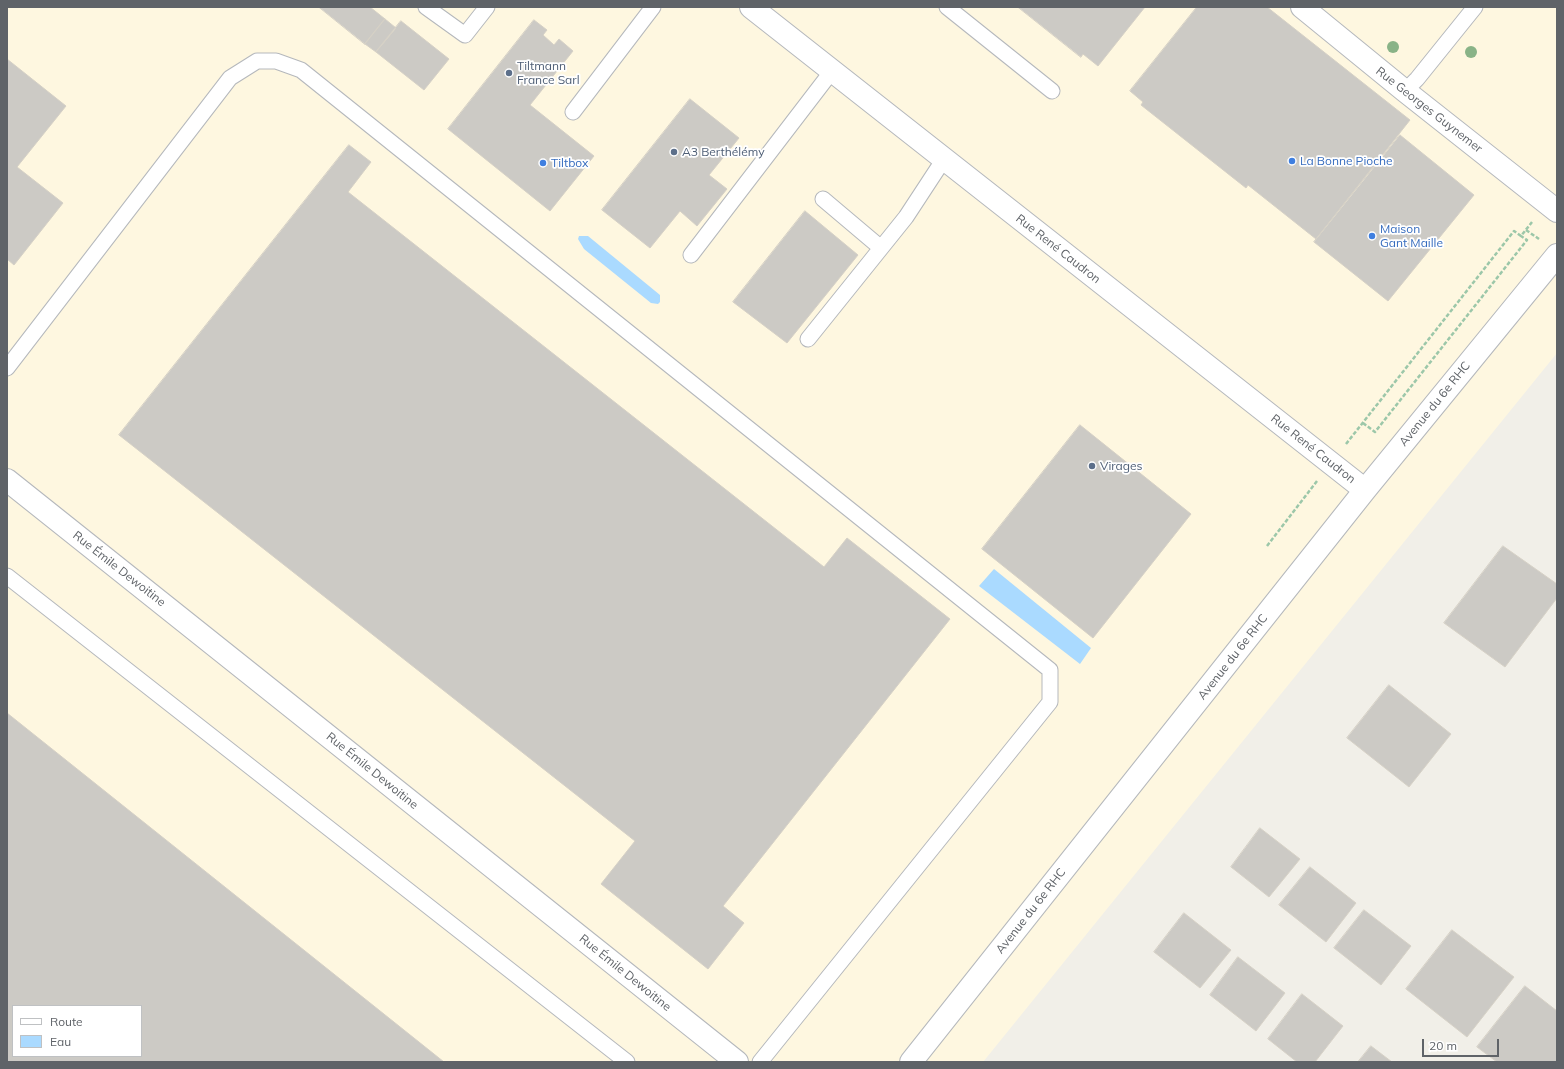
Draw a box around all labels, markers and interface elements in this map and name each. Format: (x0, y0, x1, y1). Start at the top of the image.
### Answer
place label: Tiltmann France Sarl (517, 59, 580, 87)
street label: Rue Georges Guynemer (1373, 64, 1485, 156)
marker: Tiltmann France Sarl (504, 68, 514, 78)
place label: A3 Berthélémy (682, 145, 765, 159)
marker: A3 Berthélémy (669, 147, 679, 157)
place label: La Bonne Pioche (1300, 154, 1393, 168)
place label: Tiltbox (551, 156, 588, 170)
marker: La Bonne Pioche (1287, 156, 1297, 166)
marker: Tiltbox (538, 158, 548, 168)
street label: Rue René Caudron (1013, 211, 1103, 287)
place label: Maison Gant Maille (1380, 222, 1443, 250)
marker: Maison Gant Maille (1367, 231, 1377, 241)
street label: Avenue du 6e RHC (1396, 359, 1474, 449)
street label: Rue René Caudron (1268, 411, 1358, 487)
place label: Virages (1100, 459, 1142, 473)
marker: Virages (1087, 461, 1097, 471)
street label: Rue Émile Dewoitine (70, 528, 168, 610)
street label: Avenue du 6e RHC (1195, 611, 1271, 703)
street label: Rue Émile Dewoitine (323, 730, 421, 812)
street label: Avenue du 6e RHC (993, 865, 1069, 957)
street label: Rue Émile Dewoitine (576, 932, 674, 1014)
legend (12, 1005, 142, 1057)
text: Route (50, 1014, 83, 1029)
scale bar (1424, 1031, 1501, 1057)
text: Eau (50, 1034, 71, 1049)
text: 20 m (1429, 1038, 1457, 1053)

